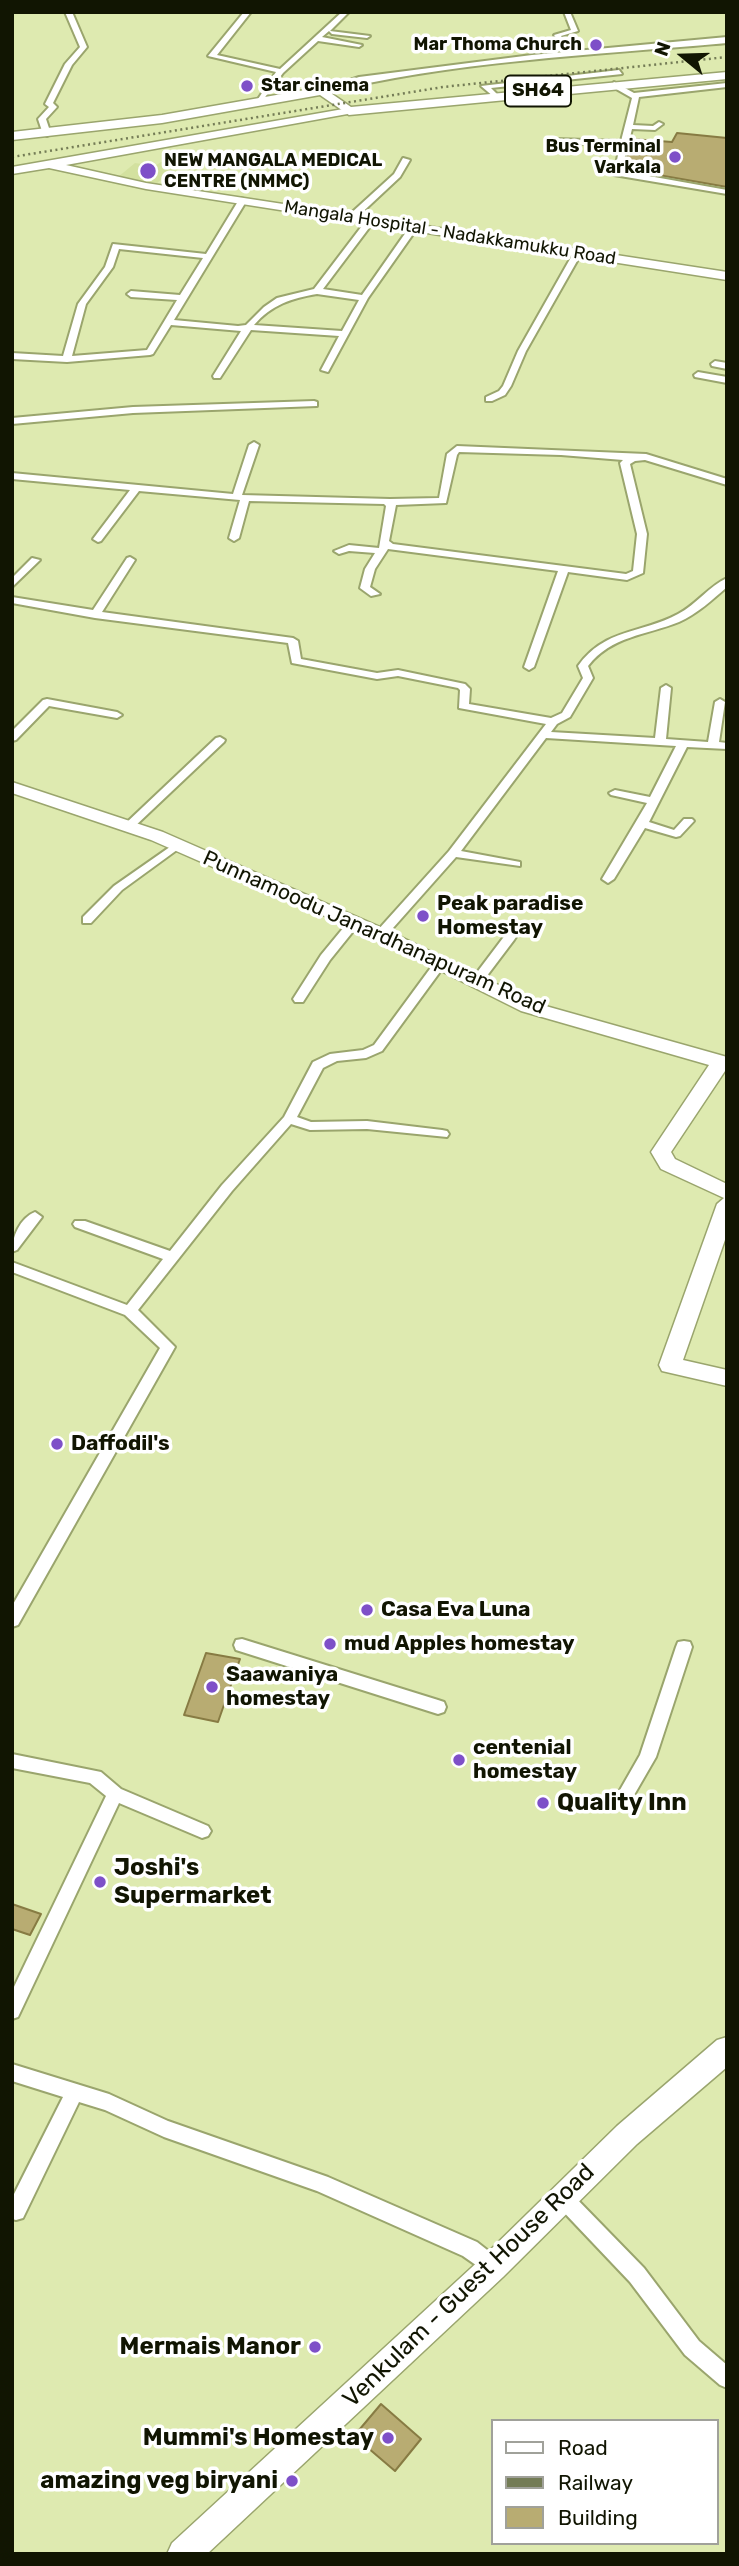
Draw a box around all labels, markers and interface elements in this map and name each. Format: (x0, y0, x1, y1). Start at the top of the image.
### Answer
north arrow (648, 21, 718, 91)
place label: Mar Thoma Church (413, 34, 582, 56)
marker: Mar Thoma Church (588, 37, 604, 53)
text: N (650, 39, 676, 59)
place label: Star cinema (261, 75, 369, 97)
road number: SH64 (505, 76, 571, 106)
marker: Star cinema (239, 78, 255, 94)
place label: Bus Terminal Varkala (545, 136, 661, 178)
marker: Bus Terminal Varkala (667, 149, 683, 165)
place label: NEW MANGALA MEDICAL CENTRE (NMMC) (164, 150, 382, 192)
marker: NEW MANGALA MEDICAL CENTRE (NMMC) (138, 161, 158, 181)
street label: Mangala Hospital - Nadakkamukku Road (283, 196, 617, 270)
street label: Punnamoodu Janardhanapuram Road (199, 846, 549, 1020)
place label: Peak paradise Homestay (437, 891, 583, 941)
marker: Peak paradise Homestay (415, 908, 431, 924)
place label: Daffodil's (71, 1431, 170, 1457)
marker: Daffodil's (49, 1436, 65, 1452)
place label: Casa Eva Luna (381, 1597, 530, 1623)
marker: Casa Eva Luna (359, 1602, 375, 1618)
place label: mud Apples homestay (344, 1631, 575, 1657)
marker: mud Apples homestay (322, 1636, 338, 1652)
place label: Saawaniya homestay (226, 1662, 338, 1712)
marker: Saawaniya homestay (204, 1679, 220, 1695)
place label: centenial homestay (473, 1735, 577, 1785)
marker: centenial homestay (451, 1752, 467, 1768)
place label: Quality Inn (557, 1789, 687, 1817)
marker: Quality Inn (535, 1795, 551, 1811)
place label: Joshi's Supermarket (114, 1854, 272, 1910)
marker: Joshi's Supermarket (92, 1874, 108, 1890)
street label: Venkulam - Guest House Road (337, 2158, 601, 2414)
place label: Mermais Manor (120, 2333, 301, 2361)
marker: Mermais Manor (307, 2339, 323, 2355)
legend (490, 2419, 718, 2545)
place label: Mummi's Homestay (143, 2424, 374, 2452)
marker: Mummi's Homestay (380, 2430, 396, 2446)
text: Road (558, 2435, 608, 2460)
place label: amazing veg biryani (40, 2467, 278, 2495)
text: Railway (558, 2470, 633, 2495)
marker: amazing veg biryani (284, 2473, 300, 2489)
text: Building (558, 2505, 638, 2530)

